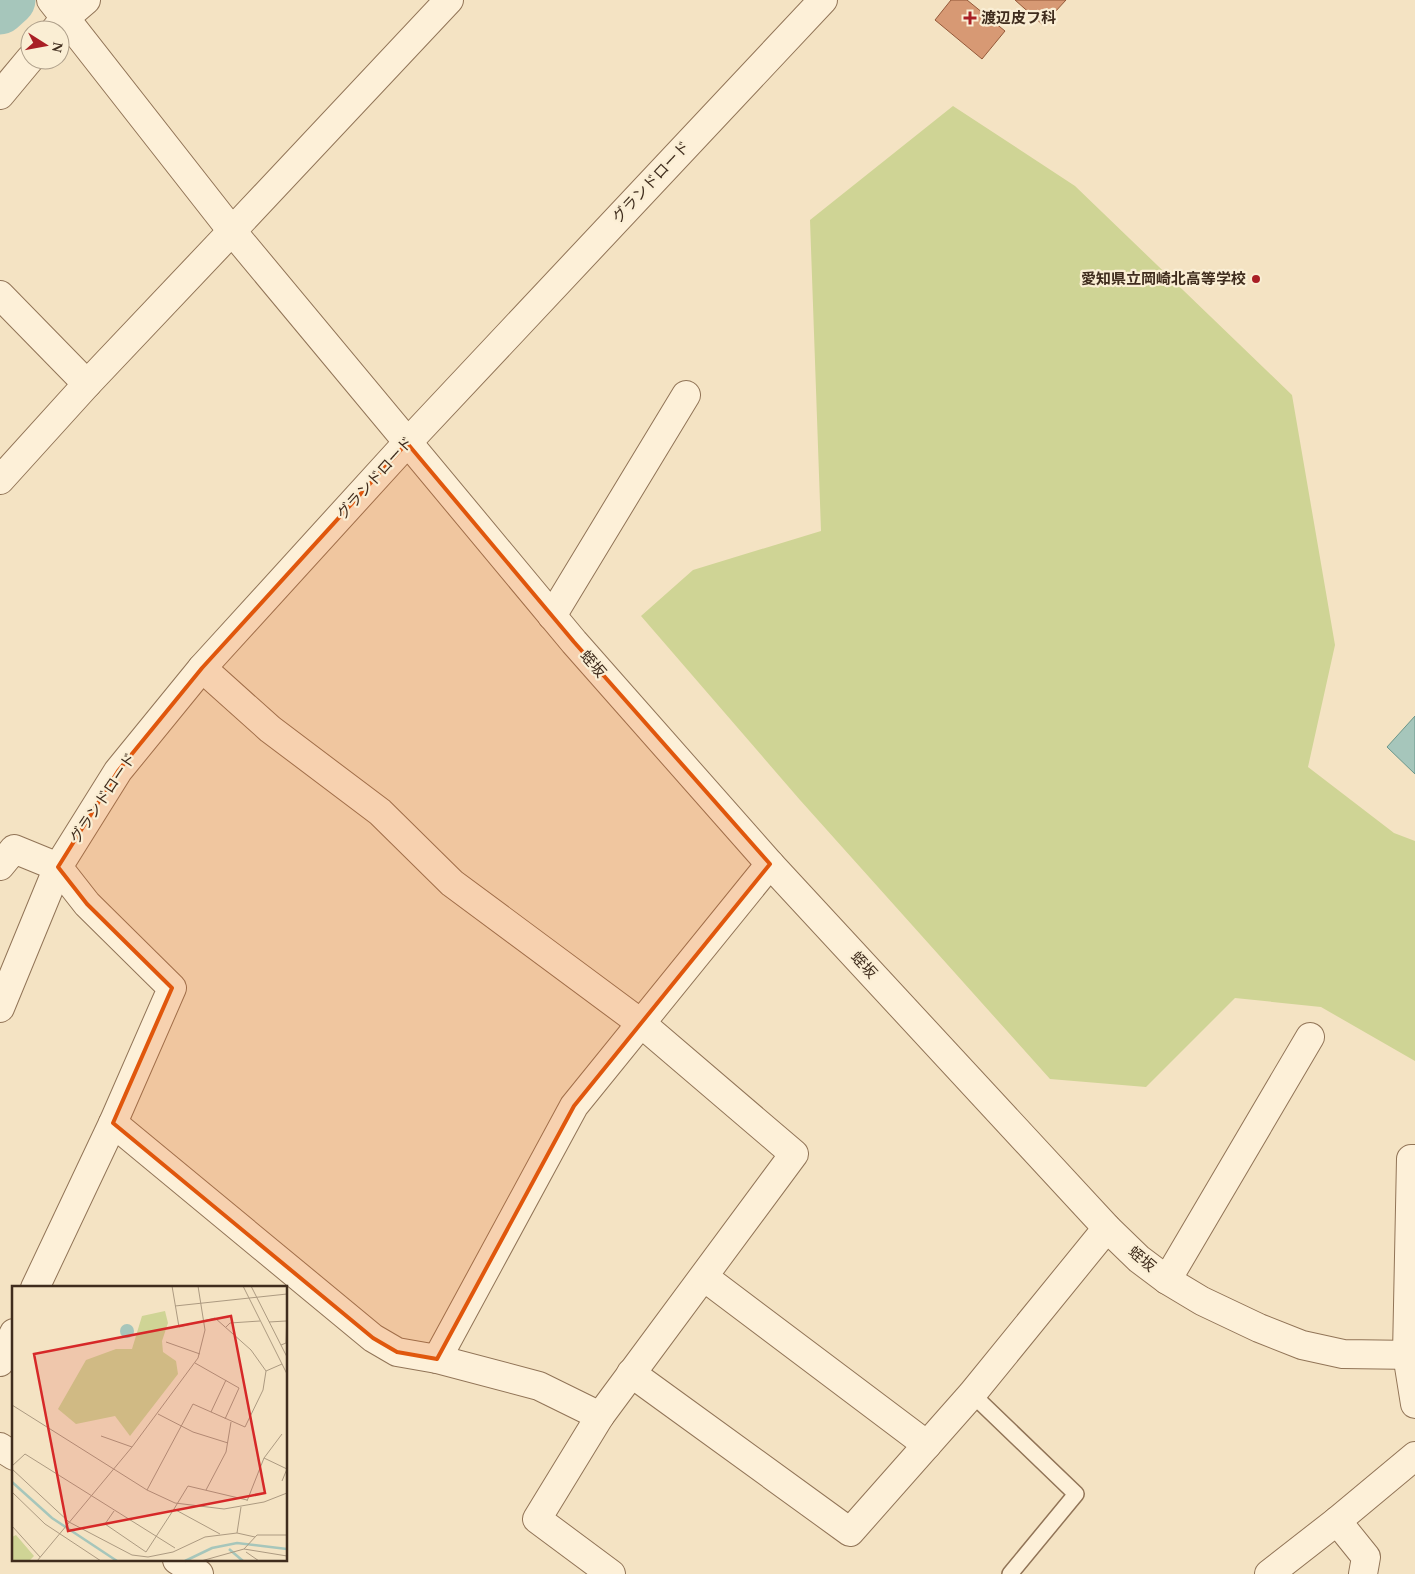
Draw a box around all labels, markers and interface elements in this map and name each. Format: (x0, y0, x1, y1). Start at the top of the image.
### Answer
place label: 渡辺皮フ科 (981, 10, 1056, 26)
marker: 渡辺皮フ科 (963, 11, 977, 25)
north arrow (20, 20, 70, 70)
text: N (49, 41, 66, 54)
street label: グランドロード (609, 138, 693, 226)
place label: 愛知県立岡崎北高等学校 (1081, 271, 1246, 287)
marker: 愛知県立岡崎北高等学校 (1250, 273, 1262, 285)
street label: グランドロード (334, 434, 416, 522)
street label: 蛭坂 (577, 647, 609, 681)
street label: グランドロード (67, 750, 139, 846)
street label: 蛭坂 (848, 949, 880, 981)
street label: 蛭坂 (1125, 1243, 1159, 1275)
inset map (12, 1286, 288, 1562)

